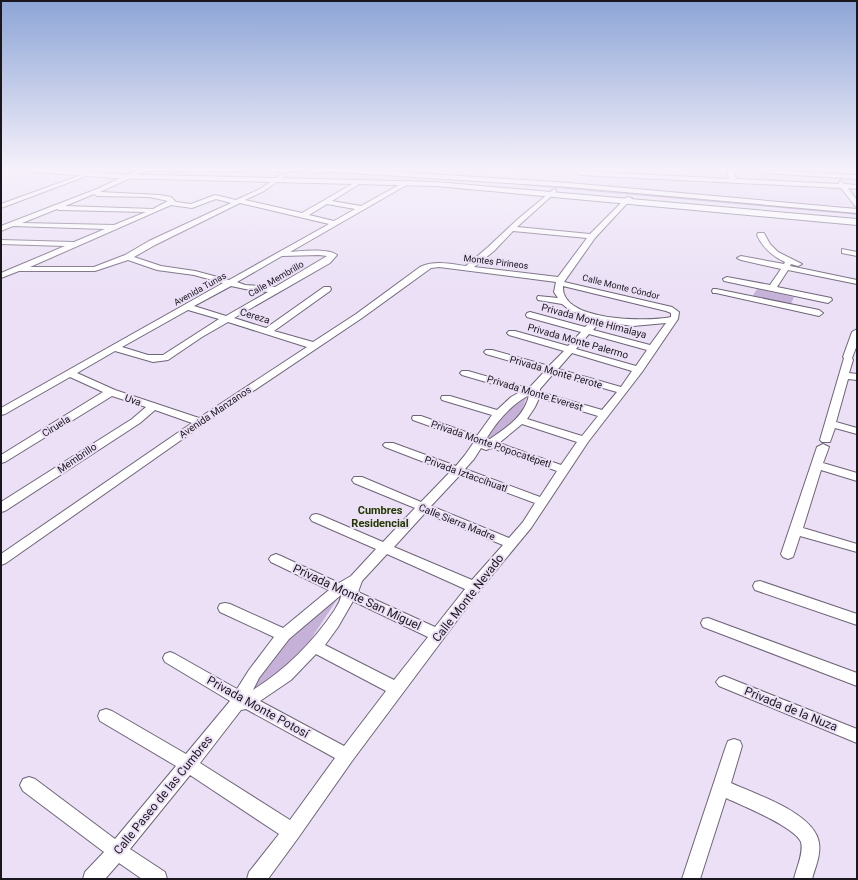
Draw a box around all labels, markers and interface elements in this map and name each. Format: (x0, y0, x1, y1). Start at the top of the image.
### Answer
street label: Montes Pirineos (463, 253, 529, 271)
street label: Calle Membrillo (246, 259, 306, 299)
street label: Avenida Tunas (172, 270, 228, 308)
street label: Calle Monte Cóndor (581, 273, 661, 301)
street label: Privada Monte Himalaya (540, 302, 648, 340)
street label: Cereza (239, 306, 271, 326)
street label: Privada Monte Palermo (526, 321, 630, 361)
street label: Privada Monte Perote (508, 353, 604, 391)
street label: Privada Monte Everest (486, 373, 584, 413)
street label: Avenida Manzanos (177, 384, 253, 440)
street label: Uva (123, 392, 143, 408)
street label: Ciruela (40, 413, 72, 439)
street label: Privada Monte Popocatépetl (430, 418, 552, 470)
street label: Membrillo (55, 441, 99, 475)
street label: Privada Iztaccíhuatl (423, 454, 509, 494)
street label: Calle Sierra Madre (417, 502, 497, 542)
district label: Cumbres Residencial (351, 504, 409, 530)
street label: Calle Monte Nevado (429, 551, 507, 645)
street label: Privada Monte San Miguel (291, 561, 423, 633)
street label: Privada Monte Potosí (205, 673, 312, 741)
street label: Privada de la Nuza (742, 684, 840, 734)
street label: Calle Paseo de las Cumbres (111, 733, 215, 857)

